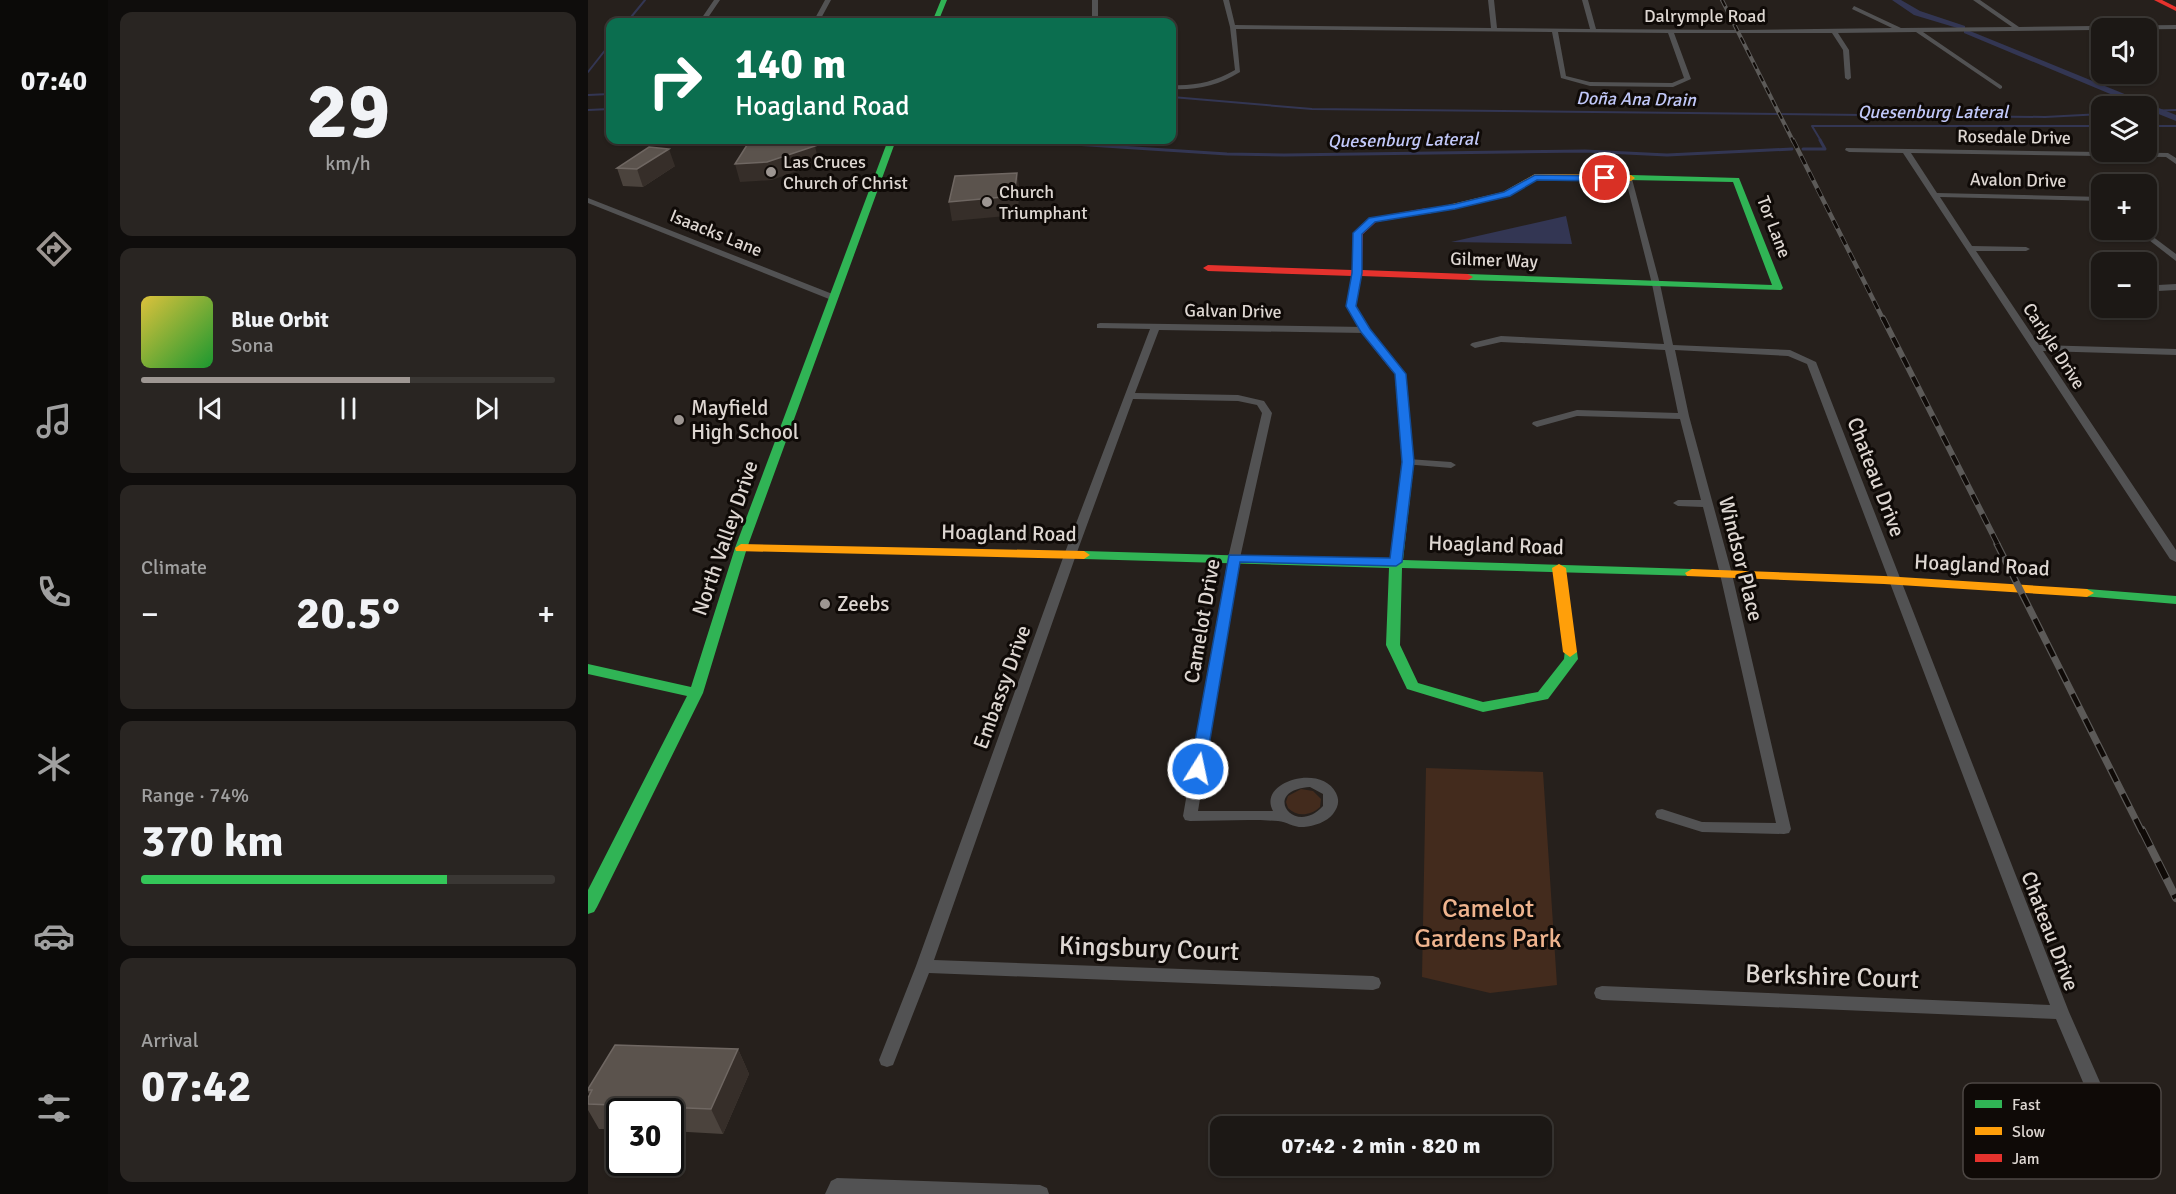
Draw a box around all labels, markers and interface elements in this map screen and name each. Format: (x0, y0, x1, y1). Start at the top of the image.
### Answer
street label: Dalrymple Road (1644, 5, 1766, 27)
map controls (2091, 18, 2157, 318)
button: sound (2091, 18, 2157, 84)
text: 140 m (735, 39, 846, 90)
icon: right (636, 42, 714, 120)
text: 29 (306, 64, 390, 160)
text: 07:40 (21, 65, 87, 98)
water label: Doña Ana Drain (1576, 87, 1697, 111)
text: Hoagland Road (735, 90, 910, 123)
button: layers (2091, 96, 2157, 162)
water label: Quesenburg Lateral (1858, 101, 2010, 123)
street label: Rosedale Drive (1957, 125, 2071, 149)
water label: Quesenburg Lateral (1327, 128, 1480, 152)
text: km/h (325, 151, 371, 176)
place label: Las Cruces Church of Christ (783, 151, 908, 194)
pin (1579, 152, 1630, 203)
icon: arrive (1588, 161, 1621, 194)
marker: Las Cruces Church of Christ (764, 165, 778, 179)
street label: Avalon Drive (1970, 168, 2066, 192)
button: + (2091, 174, 2157, 240)
place label: Church Triumphant (999, 181, 1088, 224)
street label: Tor Lane (1752, 193, 1796, 261)
marker: Church Triumphant (980, 195, 994, 209)
street label: Isaacks Lane (667, 204, 765, 262)
icon: directions (33, 228, 75, 270)
street label: Gilmer Way (1450, 247, 1539, 273)
button: − (2091, 252, 2157, 318)
street label: Galvan Drive (1184, 299, 1282, 323)
street label: Carlyle Drive (2018, 299, 2090, 393)
text: Blue Orbit (231, 306, 329, 333)
text: Sona (231, 333, 274, 358)
icon: previous (194, 392, 227, 425)
icon: pause (332, 392, 365, 425)
icon: next (470, 392, 503, 425)
place label: Mayfield High School (691, 395, 799, 445)
icon: music (33, 400, 75, 442)
marker: Mayfield High School (672, 413, 686, 427)
street label: Chateau Drive (1841, 414, 1911, 540)
street label: North Valley Drive (686, 457, 764, 619)
street label: Windsor Place (1713, 494, 1769, 624)
street label: Hoagland Road (941, 519, 1077, 547)
street label: Hoagland Road (1428, 530, 1564, 560)
street label: Hoagland Road (1914, 548, 2050, 582)
text: Climate (141, 555, 207, 580)
street label: Camelot Drive (1178, 557, 1226, 685)
icon: phone (33, 571, 75, 613)
text: 20.5° (296, 586, 400, 641)
place label: Zeebs (837, 591, 890, 617)
text: − (141, 594, 159, 635)
text: + (537, 594, 555, 635)
marker: Zeebs (818, 597, 832, 611)
street label: Embassy Drive (968, 621, 1036, 753)
position arrow (1166, 737, 1230, 801)
icon: climate (33, 743, 75, 785)
text: Range · 74% (141, 783, 249, 808)
text: 370 km (141, 814, 284, 869)
street label: Chateau Drive (2015, 868, 2085, 994)
park label: Camelot Gardens Park (1414, 893, 1562, 955)
icon: car (33, 915, 75, 957)
street label: Kingsbury Court (1058, 930, 1240, 968)
street label: Berkshire Court (1744, 958, 1920, 996)
text: Arrival (141, 1028, 199, 1053)
text: 07:42 (141, 1059, 251, 1114)
legend (1963, 1083, 2161, 1179)
icon: filters (33, 1087, 75, 1129)
text: Fast (2012, 1095, 2041, 1115)
speed limit sign: 30 (606, 1098, 684, 1176)
text: Slow (2012, 1122, 2046, 1142)
text: 07:42 · 2 min · 820 m (1281, 1132, 1481, 1159)
text: Jam (2012, 1149, 2040, 1169)

